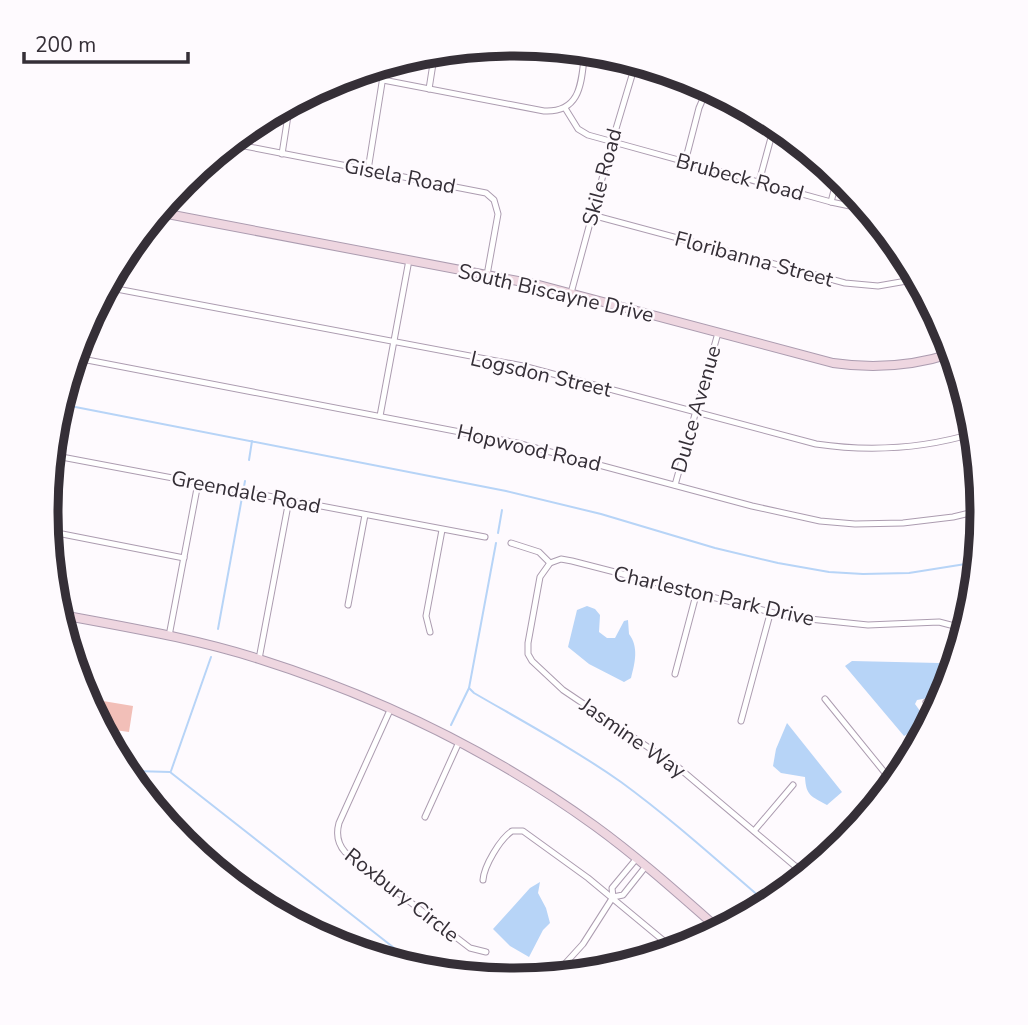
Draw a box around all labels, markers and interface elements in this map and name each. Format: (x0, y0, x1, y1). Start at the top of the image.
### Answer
scale bar (24, 21, 189, 65)
text: 200 m (35, 31, 96, 59)
street label: Skile Road (576, 125, 628, 229)
street label: Brubeck Road (673, 146, 807, 208)
street label: Gisela Road (342, 151, 458, 201)
street label: Floribanna Street (672, 224, 837, 294)
street label: South Biscayne Drive (455, 257, 657, 329)
street label: Dulce Avenue (664, 342, 728, 476)
street label: Logsdon Street (468, 344, 615, 404)
street label: Hopwood Road (454, 418, 604, 478)
street label: Greendale Road (169, 464, 323, 520)
street label: Charleston Park Drive (611, 559, 817, 633)
street label: Jasmine Way (574, 691, 692, 785)
street label: Roxbury Circle (339, 841, 465, 949)

